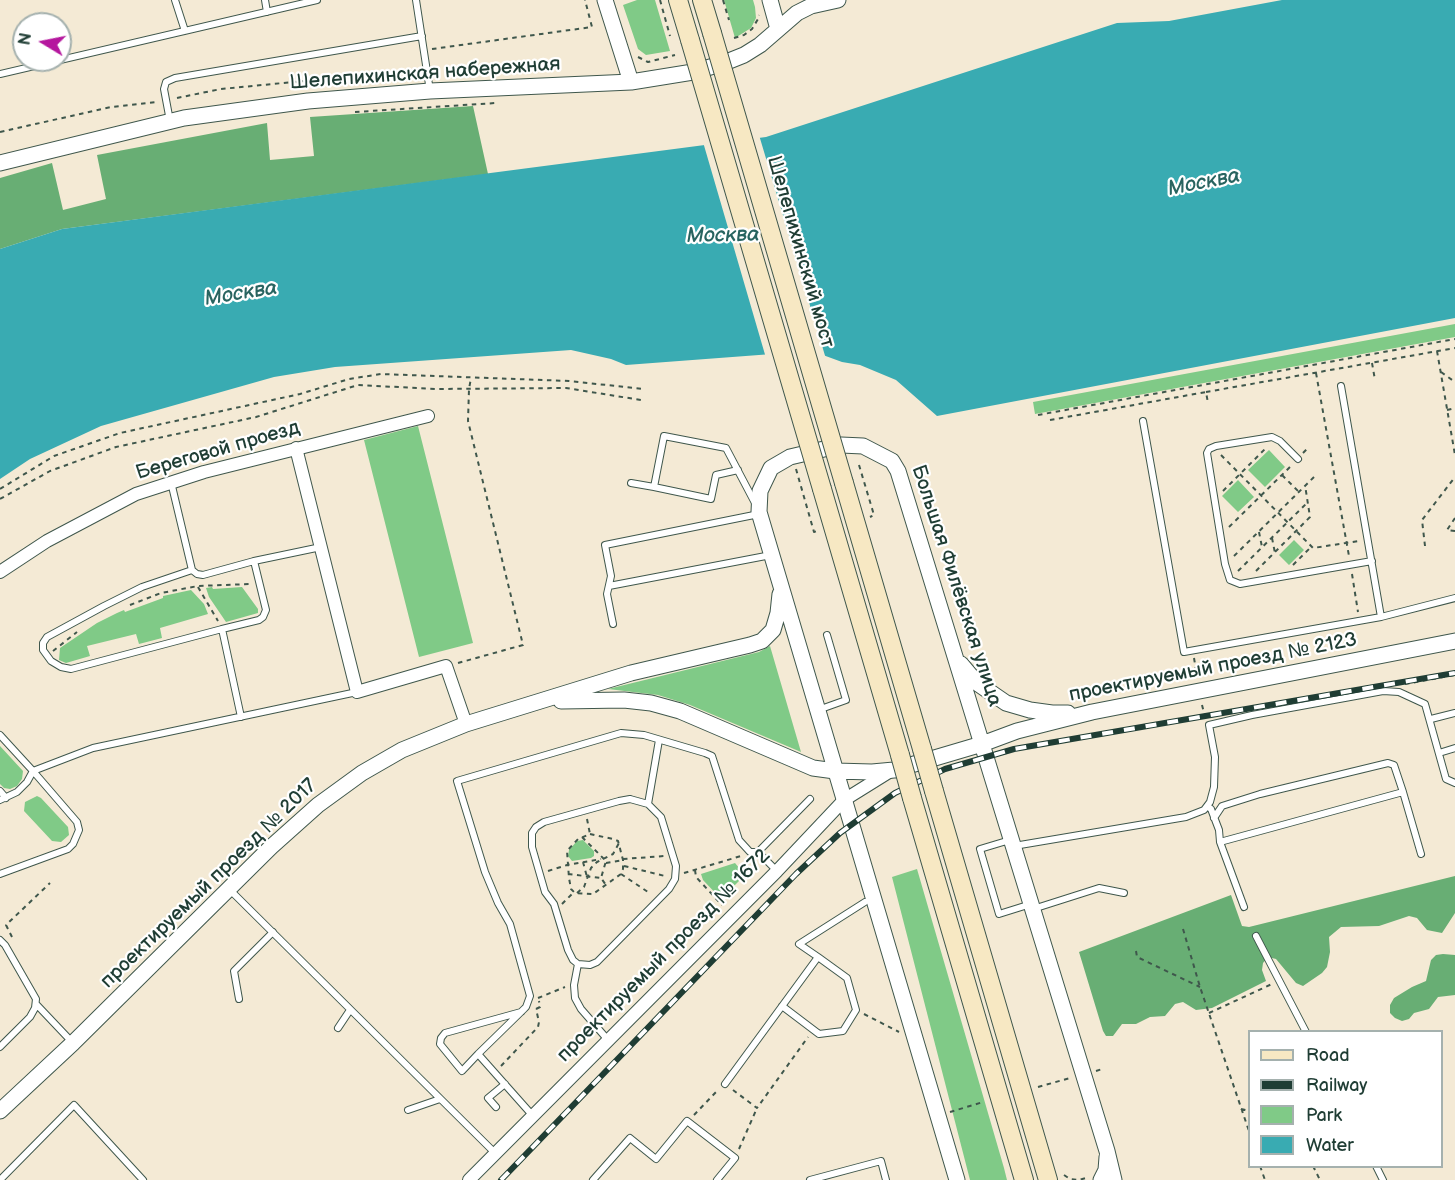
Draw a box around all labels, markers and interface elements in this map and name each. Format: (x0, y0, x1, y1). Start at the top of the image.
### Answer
north arrow (12, 12, 72, 72)
text: N (15, 32, 36, 47)
street label: Шелепихинская набережная (289, 53, 561, 95)
street label: Шелепихинский мост (761, 153, 839, 351)
water label: Москва (1166, 164, 1242, 202)
water label: Москва (686, 223, 760, 249)
water label: Москва (203, 276, 279, 312)
street label: Береговой проезд (133, 416, 303, 486)
street label: Большая Филёвская улица (906, 462, 1006, 710)
street label: проектируемый проезд № 2123 (1067, 628, 1359, 708)
street label: проектируемый проезд № 2017 (96, 774, 322, 994)
street label: проектируемый проезд № 1672 (552, 844, 776, 1068)
legend (1248, 1030, 1443, 1168)
text: Road (1306, 1045, 1350, 1066)
text: Railway (1306, 1075, 1368, 1096)
text: Park (1306, 1105, 1342, 1126)
text: Water (1306, 1135, 1354, 1156)

